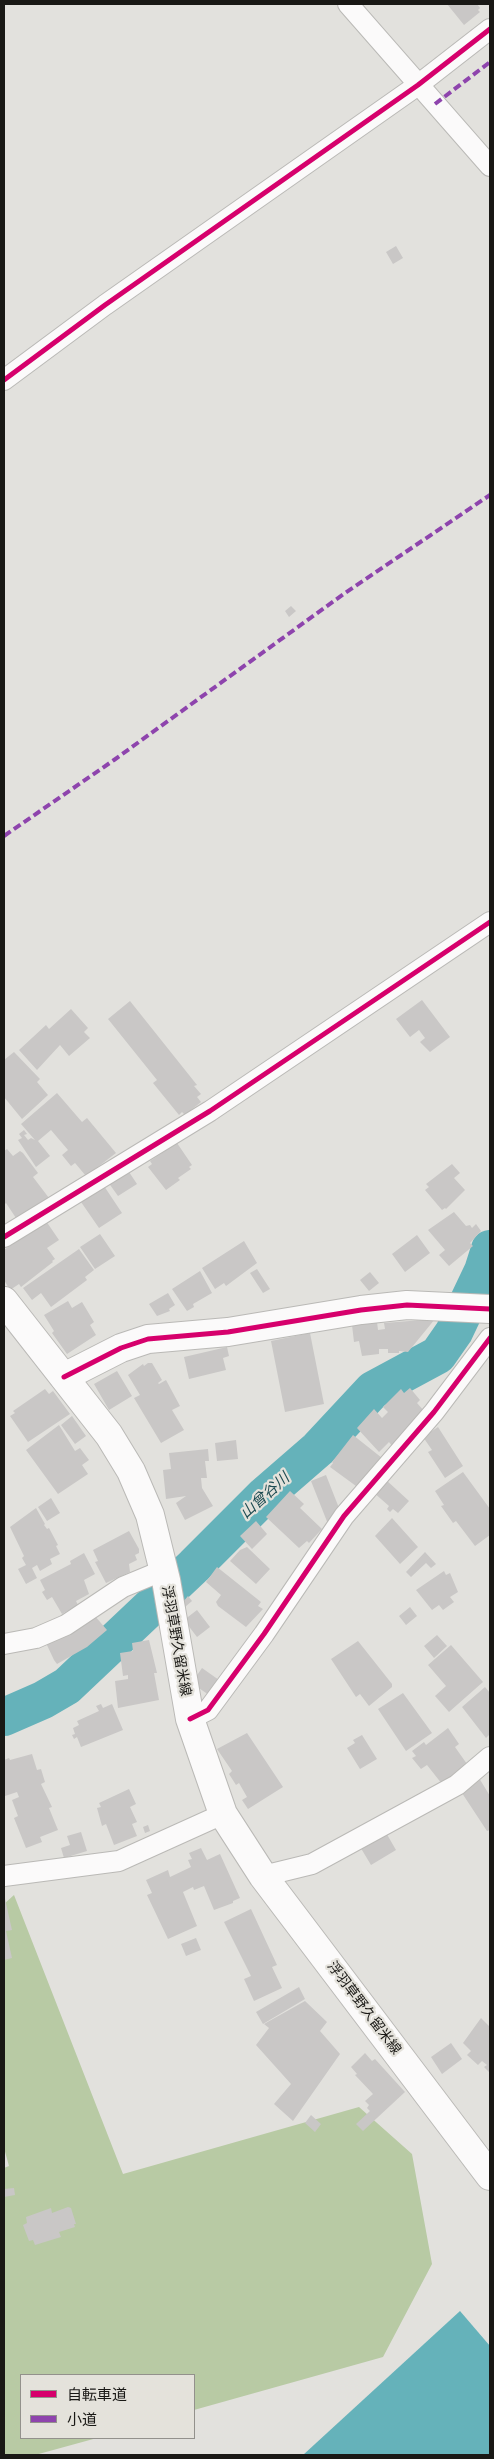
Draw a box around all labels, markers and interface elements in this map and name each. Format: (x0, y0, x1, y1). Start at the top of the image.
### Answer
water label: 山曾谷川 (237, 1469, 293, 1523)
street label: 浮羽草野久留米線 (158, 1584, 194, 1698)
street label: 浮羽草野久留米線 (324, 1958, 404, 2058)
legend (20, 2374, 195, 2439)
text: 自転車道 (67, 2385, 127, 2404)
text: 小道 (67, 2410, 97, 2429)

